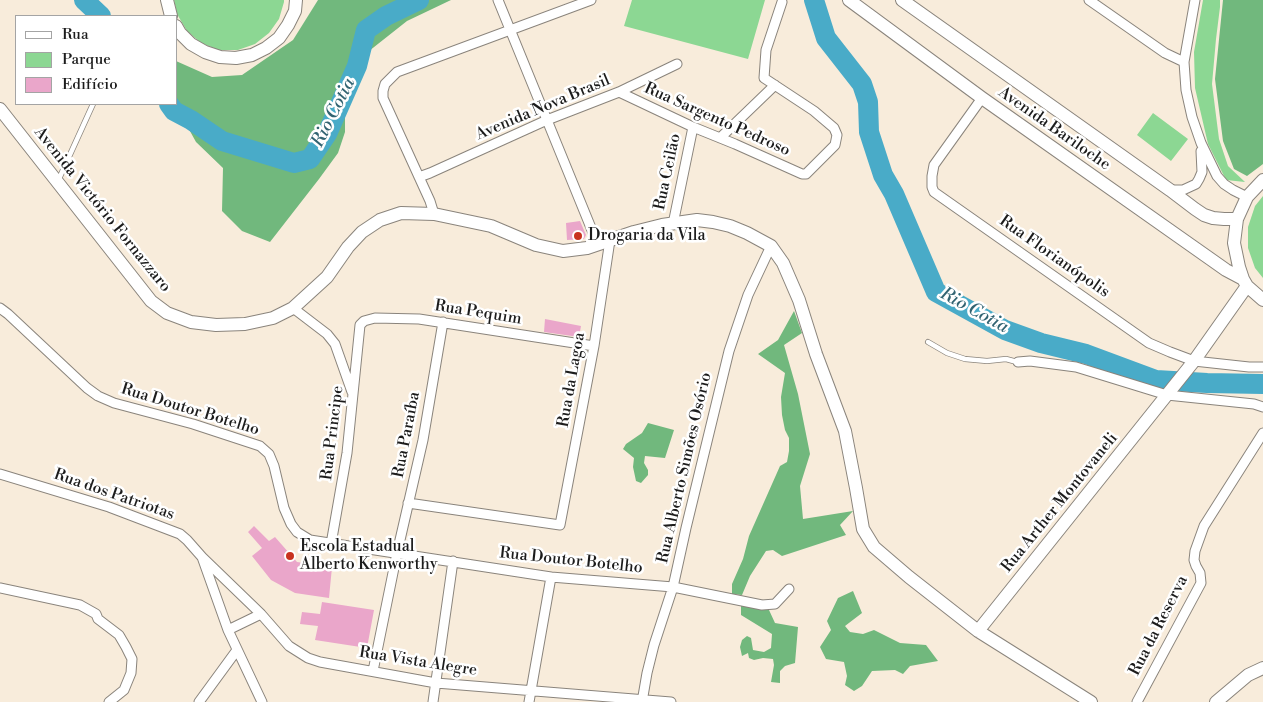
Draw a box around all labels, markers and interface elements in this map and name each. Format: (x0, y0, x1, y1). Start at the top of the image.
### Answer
legend (15, 15, 178, 105)
text: Rua (62, 25, 89, 44)
text: Parque (62, 50, 111, 69)
street label: Avenida Nova Brasil (473, 71, 613, 145)
text: Edifício (62, 75, 118, 94)
water label: Rio Cotia (307, 75, 361, 151)
street label: Rua Sargento Pedroso (641, 79, 793, 161)
street label: Avenida Bariloche (994, 83, 1114, 175)
street label: Avenida Victório Fornazzaro (29, 124, 175, 296)
street label: Rua Ceilão (651, 132, 685, 212)
street label: Rua Florianópolis (995, 212, 1113, 302)
place label: Drogaria da Vila (588, 226, 706, 246)
marker: Drogaria da Vila (572, 230, 584, 242)
water label: Rio Cotia (936, 283, 1012, 339)
street label: Rua Pequim (433, 297, 523, 329)
street label: Rua da Lagoa (554, 331, 590, 429)
street label: Rua Alberto Simões Osório (654, 371, 716, 565)
street label: Rua Doutor Botelho (118, 380, 262, 440)
street label: Rua Principe (318, 385, 348, 481)
street label: Rua Paraíba (389, 390, 425, 480)
street label: Rua Arther Montovaneli (998, 429, 1122, 577)
street label: Rua dos Patriotas (51, 465, 177, 525)
place label: Escola Estadual Alberto Kenworthy (300, 537, 437, 575)
street label: Rua Doutor Botelho (499, 544, 643, 578)
marker: Escola Estadual Alberto Kenworthy (284, 550, 296, 562)
street label: Rua da Reserva (1126, 573, 1192, 679)
street label: Rua Vista Alegre (358, 643, 478, 681)

